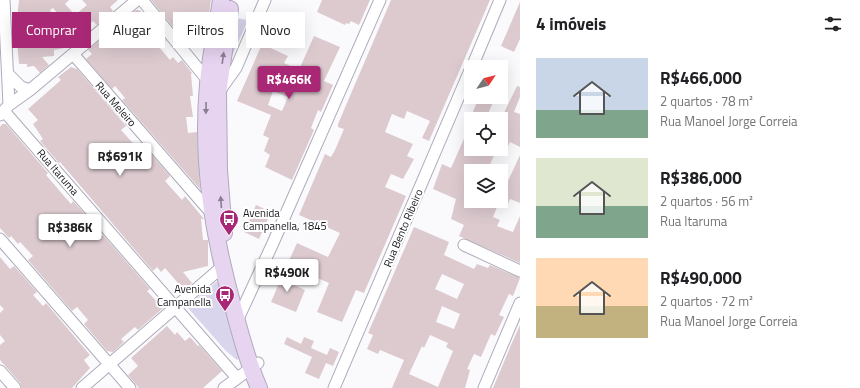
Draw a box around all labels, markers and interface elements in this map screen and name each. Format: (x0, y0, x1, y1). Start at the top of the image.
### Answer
text: 4 imóveis (536, 11, 606, 37)
chip: Comprar (12, 12, 91, 48)
chip: Alugar (99, 12, 165, 48)
chip: Filtros (173, 12, 238, 48)
chip: Novo (246, 12, 305, 48)
icon: filters (822, 13, 844, 35)
one-way arrow (220, 52, 226, 64)
north arrow (464, 60, 508, 104)
map controls (464, 60, 508, 208)
text: R$466,000 (660, 65, 742, 91)
pin: R$466K (256, 66, 322, 100)
text: R$466K (267, 69, 311, 89)
icon: home (568, 74, 616, 122)
street label: Rua Meleiro (92, 78, 140, 130)
text: 2 quartos · 78 m² (660, 91, 753, 111)
one-way arrow (203, 102, 210, 114)
text: Rua Manoel Jorge Correia (660, 111, 798, 131)
button: locate (464, 112, 508, 156)
pin: R$691K (87, 143, 153, 177)
street label: Rua Itaruma (33, 145, 83, 199)
text: R$691K (98, 146, 142, 166)
button: layers (464, 164, 508, 208)
text: R$386,000 (660, 165, 742, 191)
icon: home (568, 174, 616, 222)
street label: Rua Bento Ribeiro (379, 186, 427, 269)
text: 2 quartos · 56 m² (660, 191, 753, 211)
one-way arrow (218, 196, 225, 208)
place label: Avenida Campanella, 1845 (243, 205, 327, 234)
bus stop icon: Avenida Campanella, 1845 (218, 208, 240, 236)
text: Rua Itaruma (660, 211, 727, 231)
pin: R$386K (37, 214, 103, 248)
text: R$386K (48, 217, 92, 237)
pin: R$490K (254, 259, 320, 293)
text: R$490K (265, 262, 309, 282)
text: R$490,000 (660, 265, 742, 291)
icon: home (568, 274, 616, 322)
place label: Avenida Campanella (157, 281, 211, 310)
bus stop icon: Avenida Campanella (214, 284, 236, 312)
text: 2 quartos · 72 m² (660, 291, 753, 311)
text: Rua Manoel Jorge Correia (660, 311, 798, 331)

